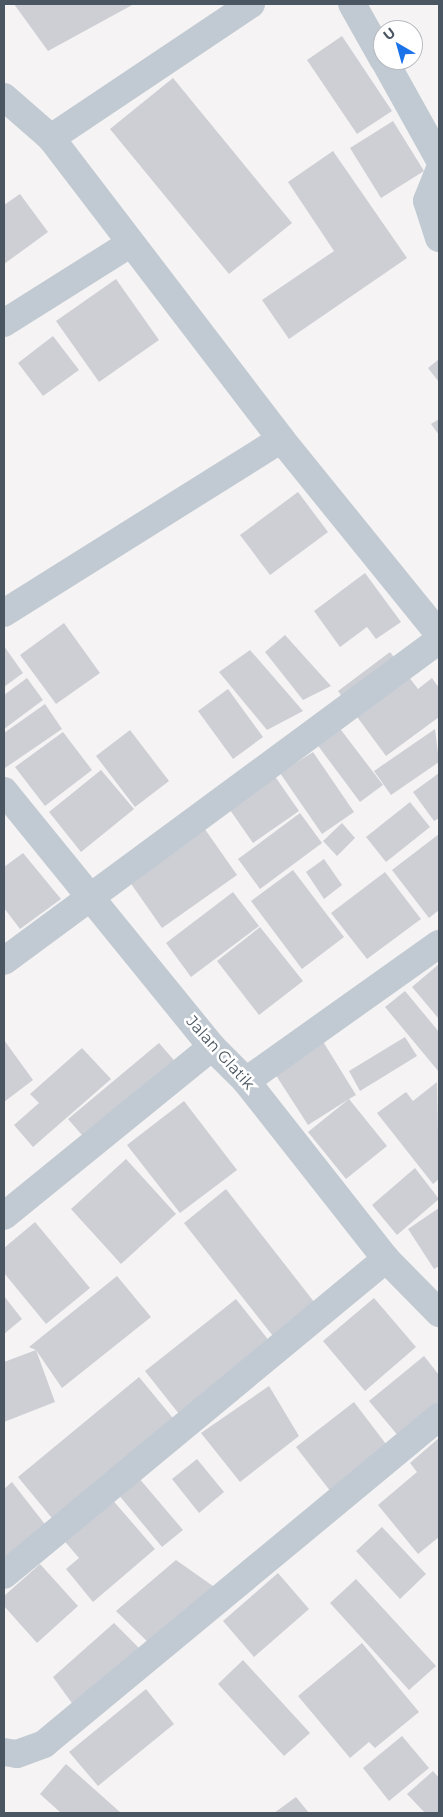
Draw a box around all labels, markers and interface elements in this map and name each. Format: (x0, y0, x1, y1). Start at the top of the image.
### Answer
north arrow (373, 20, 423, 70)
text: U (379, 23, 399, 44)
street label: Jalan Glatik (182, 1012, 258, 1094)

